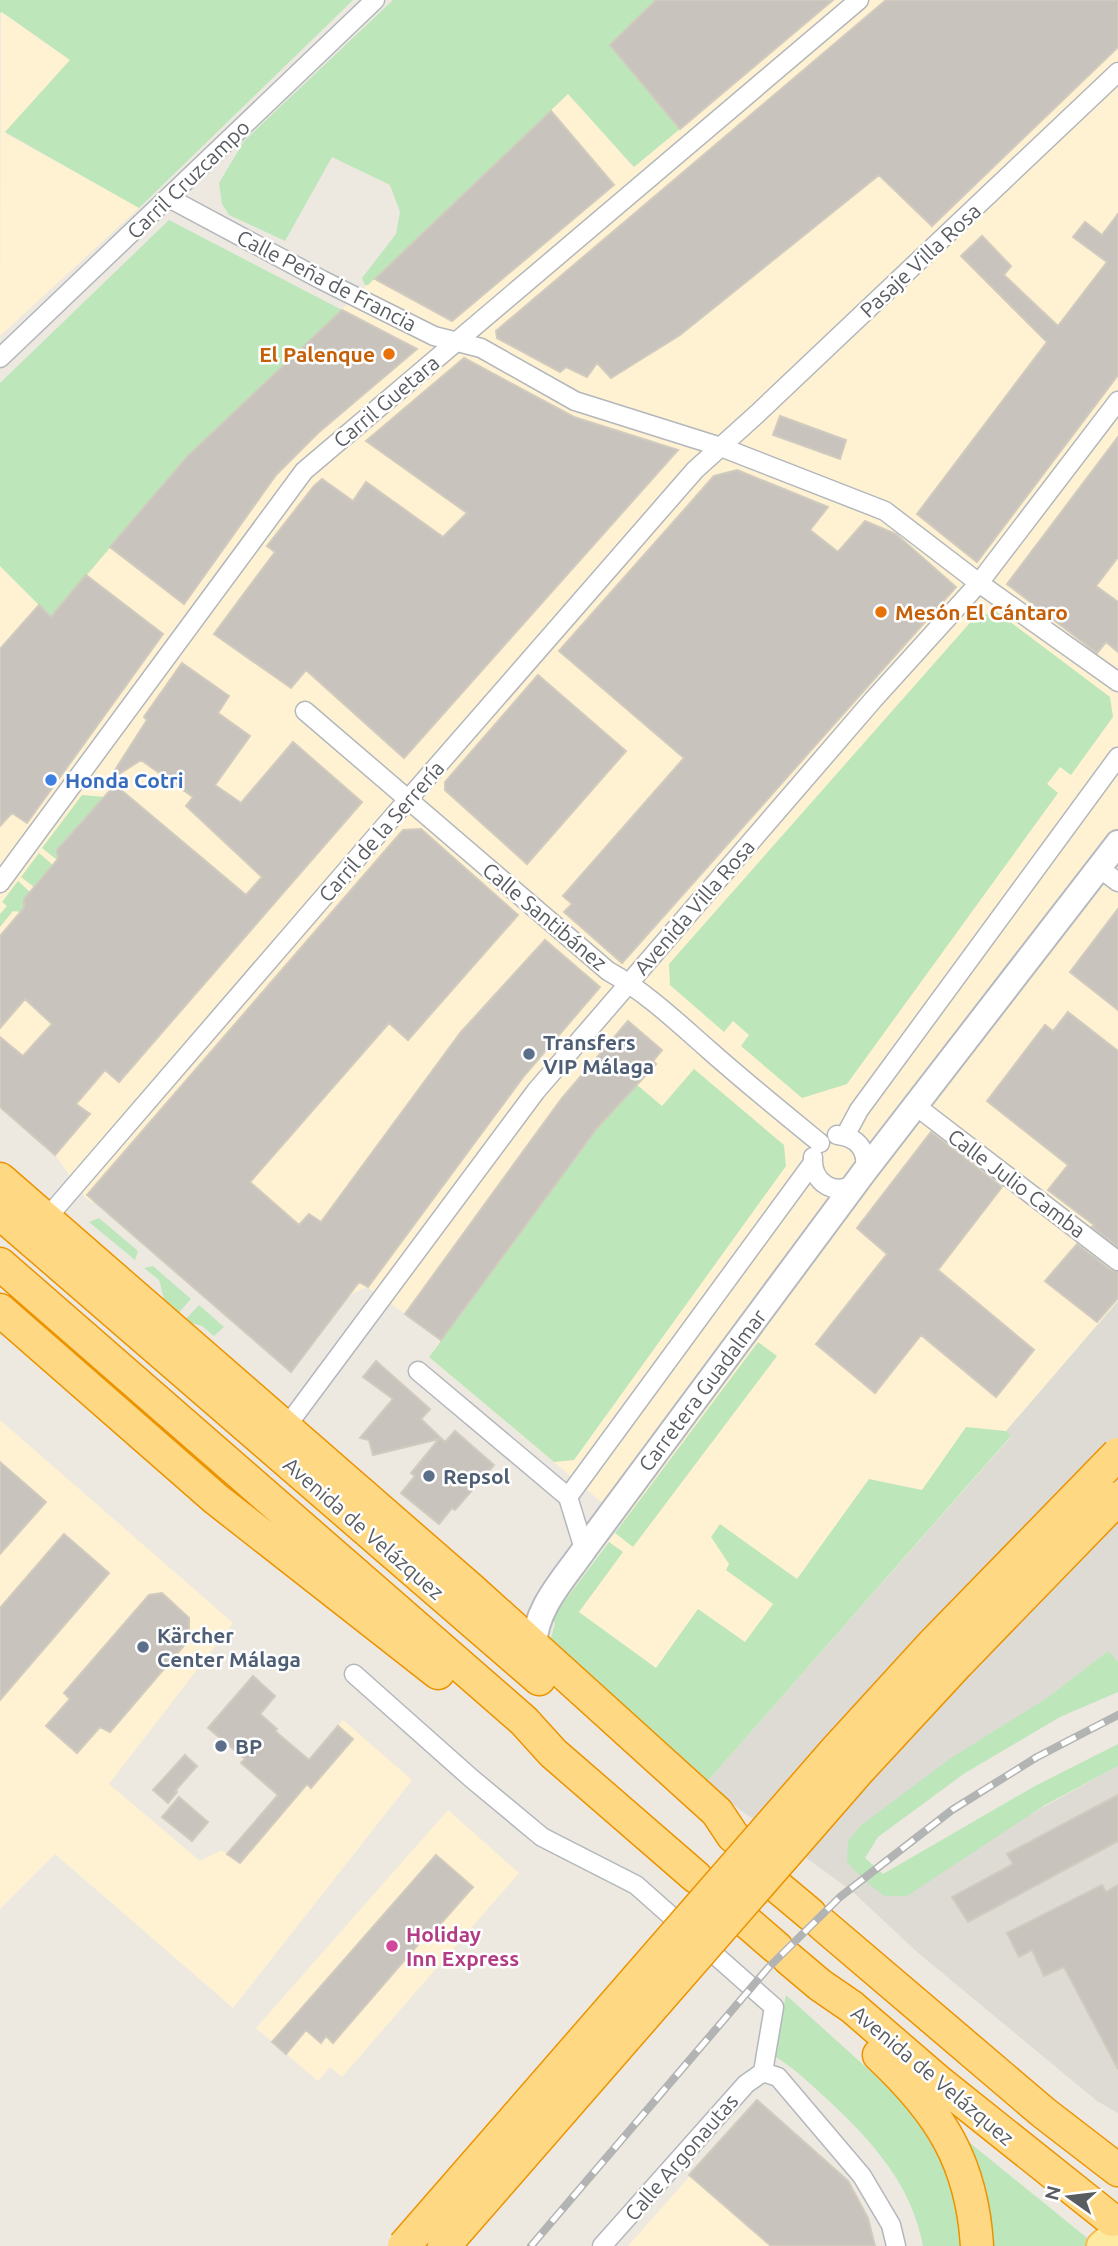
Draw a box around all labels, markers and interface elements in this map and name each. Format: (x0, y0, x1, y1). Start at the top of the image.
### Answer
street label: Carril Cruzcampo (122, 115, 254, 243)
street label: Pasaje Villa Rosa (855, 198, 985, 322)
street label: Calle Peña de Francia (233, 224, 421, 336)
place label: El Palenque (259, 342, 375, 366)
marker: El Palenque (381, 346, 397, 362)
street label: Carril Guetara (328, 350, 444, 452)
place label: Mesón El Cántaro (895, 600, 1068, 624)
marker: Mesón El Cántaro (873, 604, 889, 620)
street label: Carril de la Serrería (313, 756, 449, 906)
place label: Honda Cotri (65, 768, 184, 792)
marker: Honda Cotri (43, 772, 59, 788)
street label: Avenida Villa Rosa (629, 835, 759, 979)
street label: Calle Santibánez (478, 857, 612, 975)
place label: Transfers VIP Málaga (543, 1030, 654, 1078)
marker: Transfers VIP Málaga (521, 1046, 537, 1062)
street label: Calle Julio Camba (943, 1123, 1091, 1243)
street label: Carretera Guadalmar (633, 1304, 771, 1476)
street label: Avenida de Velázquez (279, 1452, 449, 1604)
place label: Repsol (443, 1464, 510, 1488)
marker: Repsol (421, 1468, 437, 1484)
place label: Kärcher Center Málaga (157, 1623, 301, 1671)
marker: Kärcher Center Málaga (135, 1639, 151, 1655)
place label: BP (235, 1734, 262, 1758)
marker: BP (213, 1738, 229, 1754)
place label: Holiday Inn Express (406, 1922, 519, 1970)
marker: Holiday Inn Express (384, 1938, 400, 1954)
street label: Avenida de Velázquez (847, 2000, 1019, 2150)
street label: Calle Argonautas (619, 2089, 743, 2225)
north arrow (1034, 2162, 1104, 2232)
text: N (1040, 2183, 1065, 2202)

